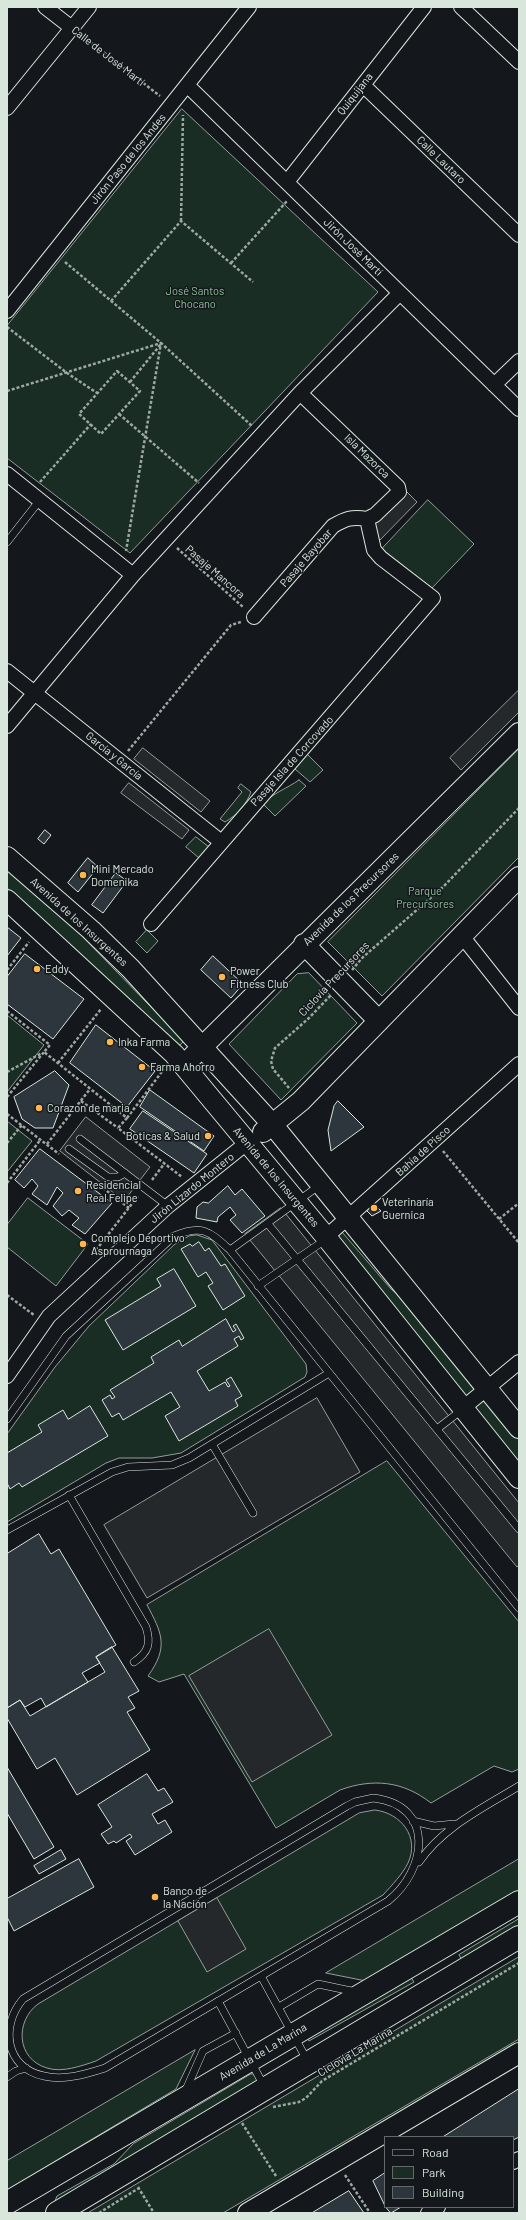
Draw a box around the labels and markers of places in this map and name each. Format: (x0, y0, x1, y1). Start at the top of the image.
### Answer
place label: Mini Mercado Domenika (91, 862, 154, 888)
marker: Mini Mercado Domenika (78, 870, 88, 880)
place label: Eddy (45, 962, 69, 976)
marker: Eddy (32, 964, 42, 974)
place label: Power Fitness Club (230, 964, 288, 990)
marker: Power Fitness Club (217, 972, 227, 982)
place label: Inka Farma (118, 1035, 170, 1049)
marker: Inka Farma (105, 1037, 115, 1047)
place label: Farma Ahorro (150, 1060, 215, 1074)
marker: Farma Ahorro (137, 1062, 147, 1072)
place label: Corazon de maria (47, 1101, 129, 1115)
marker: Corazon de maria (34, 1103, 44, 1113)
place label: Boticas & Salud (126, 1129, 200, 1143)
marker: Boticas & Salud (203, 1131, 213, 1141)
place label: Residencial Real Felipe (86, 1178, 141, 1204)
marker: Residencial Real Felipe (73, 1186, 83, 1196)
place label: Veterinaría Guernica (382, 1195, 434, 1221)
marker: Veterinaría Guernica (369, 1203, 379, 1213)
place label: Complejo Deportivo Asprournaga (91, 1231, 185, 1257)
marker: Complejo Deportivo Asprournaga (78, 1239, 88, 1249)
place label: Banco de la Nación (163, 1884, 207, 1910)
marker: Banco de la Nación (150, 1892, 160, 1902)

